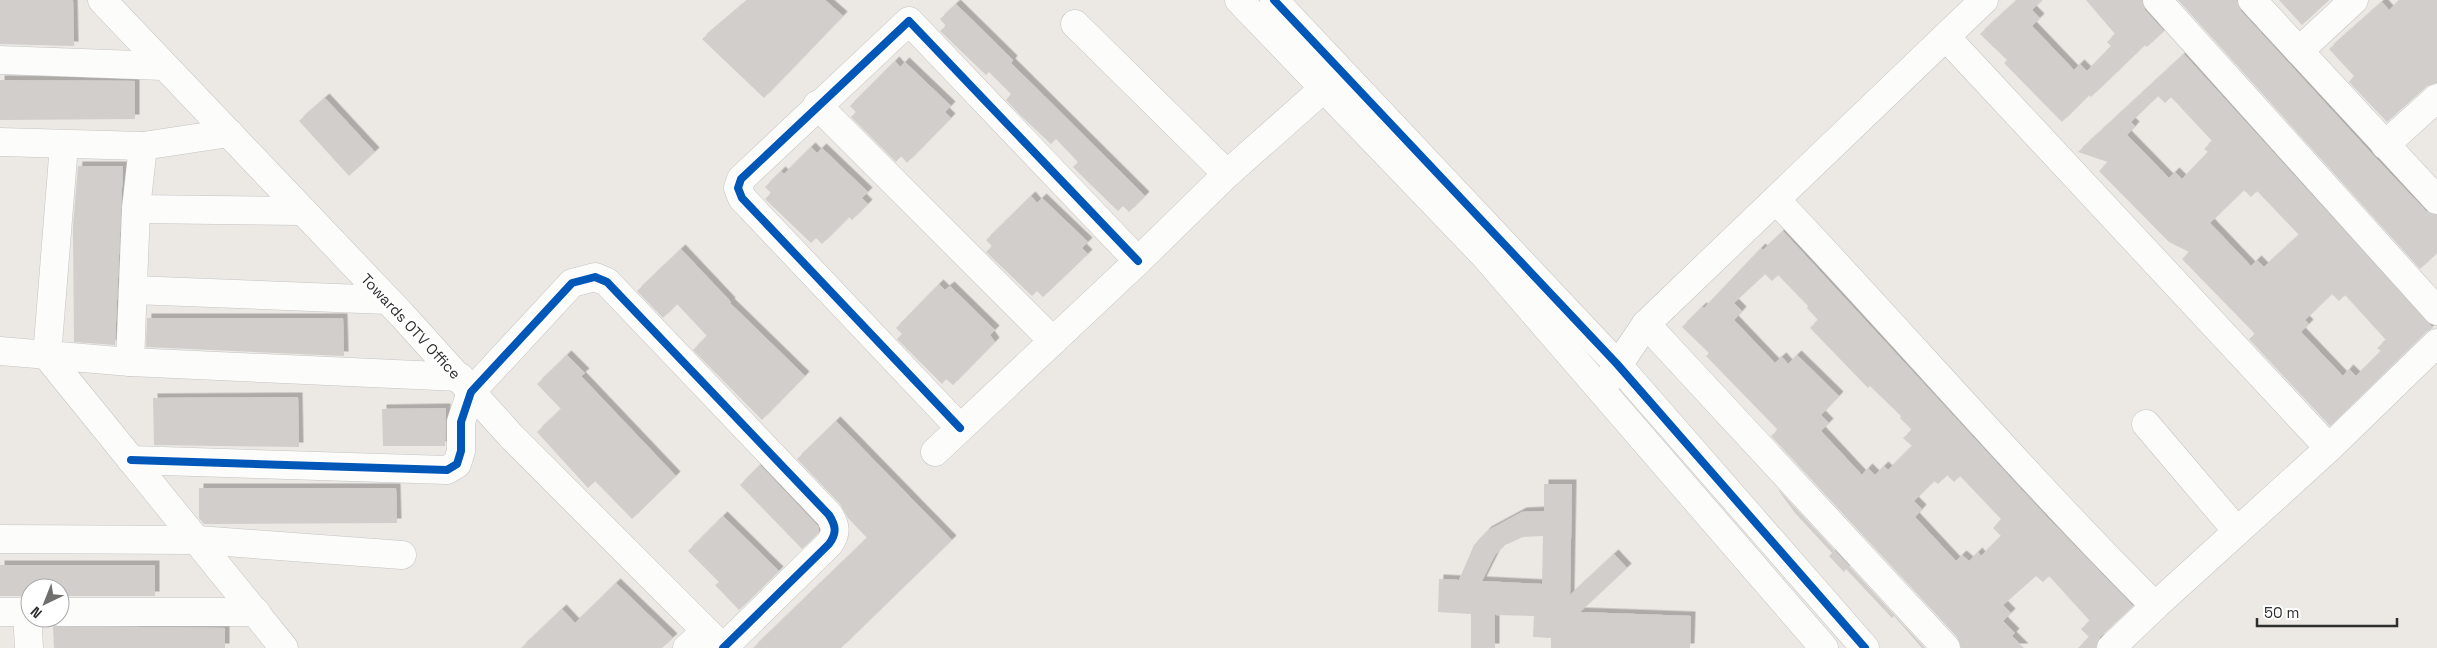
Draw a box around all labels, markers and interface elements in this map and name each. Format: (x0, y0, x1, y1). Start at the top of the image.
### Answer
street label: Towards OTV Office (357, 269, 465, 383)
north arrow (20, 578, 70, 628)
scale bar (2257, 596, 2397, 628)
text: N (27, 603, 46, 622)
text: 50 m (2264, 603, 2299, 622)

